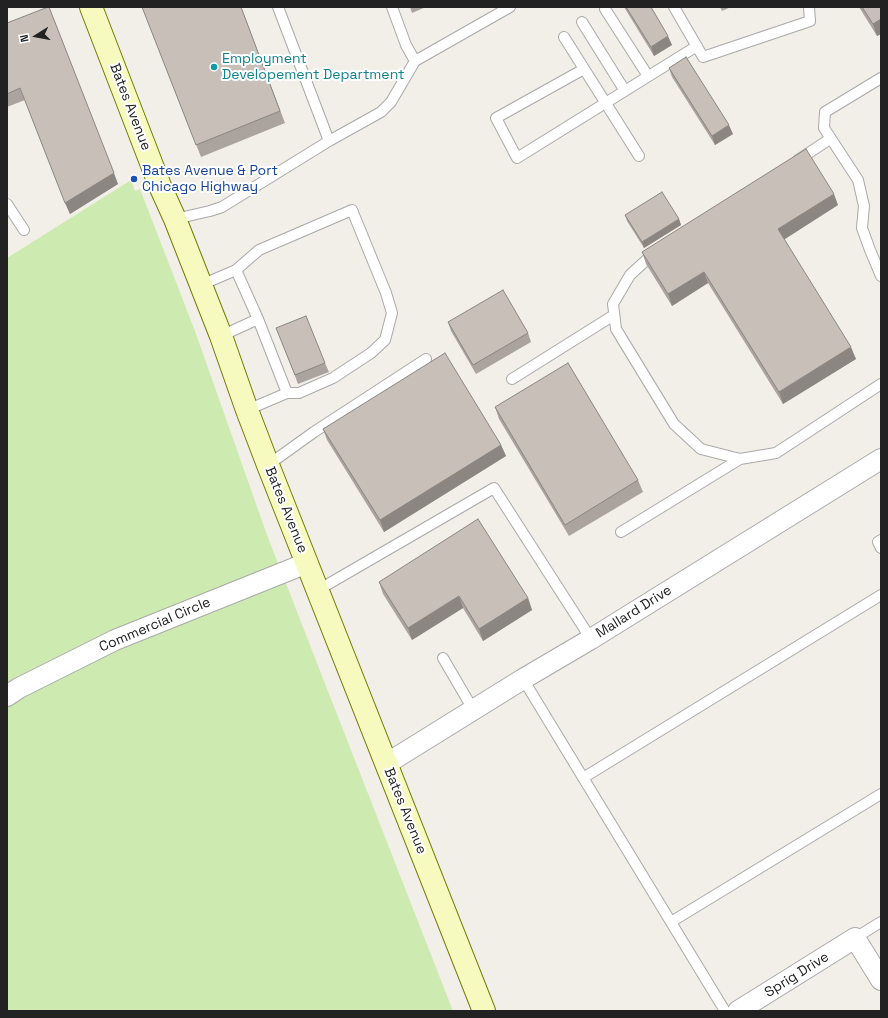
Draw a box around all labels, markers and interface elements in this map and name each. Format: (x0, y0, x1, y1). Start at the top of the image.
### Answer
north arrow (16, 16, 56, 56)
text: N (17, 33, 32, 43)
place label: Employment Developement Department (222, 51, 404, 84)
street label: Bates Avenue (106, 61, 154, 153)
marker: Employment Developement Department (209, 62, 219, 72)
place label: Bates Avenue & Port Chicago Highway (142, 163, 278, 196)
marker: Bates Avenue & Port Chicago Highway (129, 174, 139, 184)
street label: Bates Avenue (261, 464, 311, 556)
street label: Mallard Drive (593, 582, 675, 642)
street label: Commercial Circle (97, 594, 213, 656)
street label: Bates Avenue (380, 765, 430, 857)
street label: Sprig Drive (762, 949, 832, 1001)

